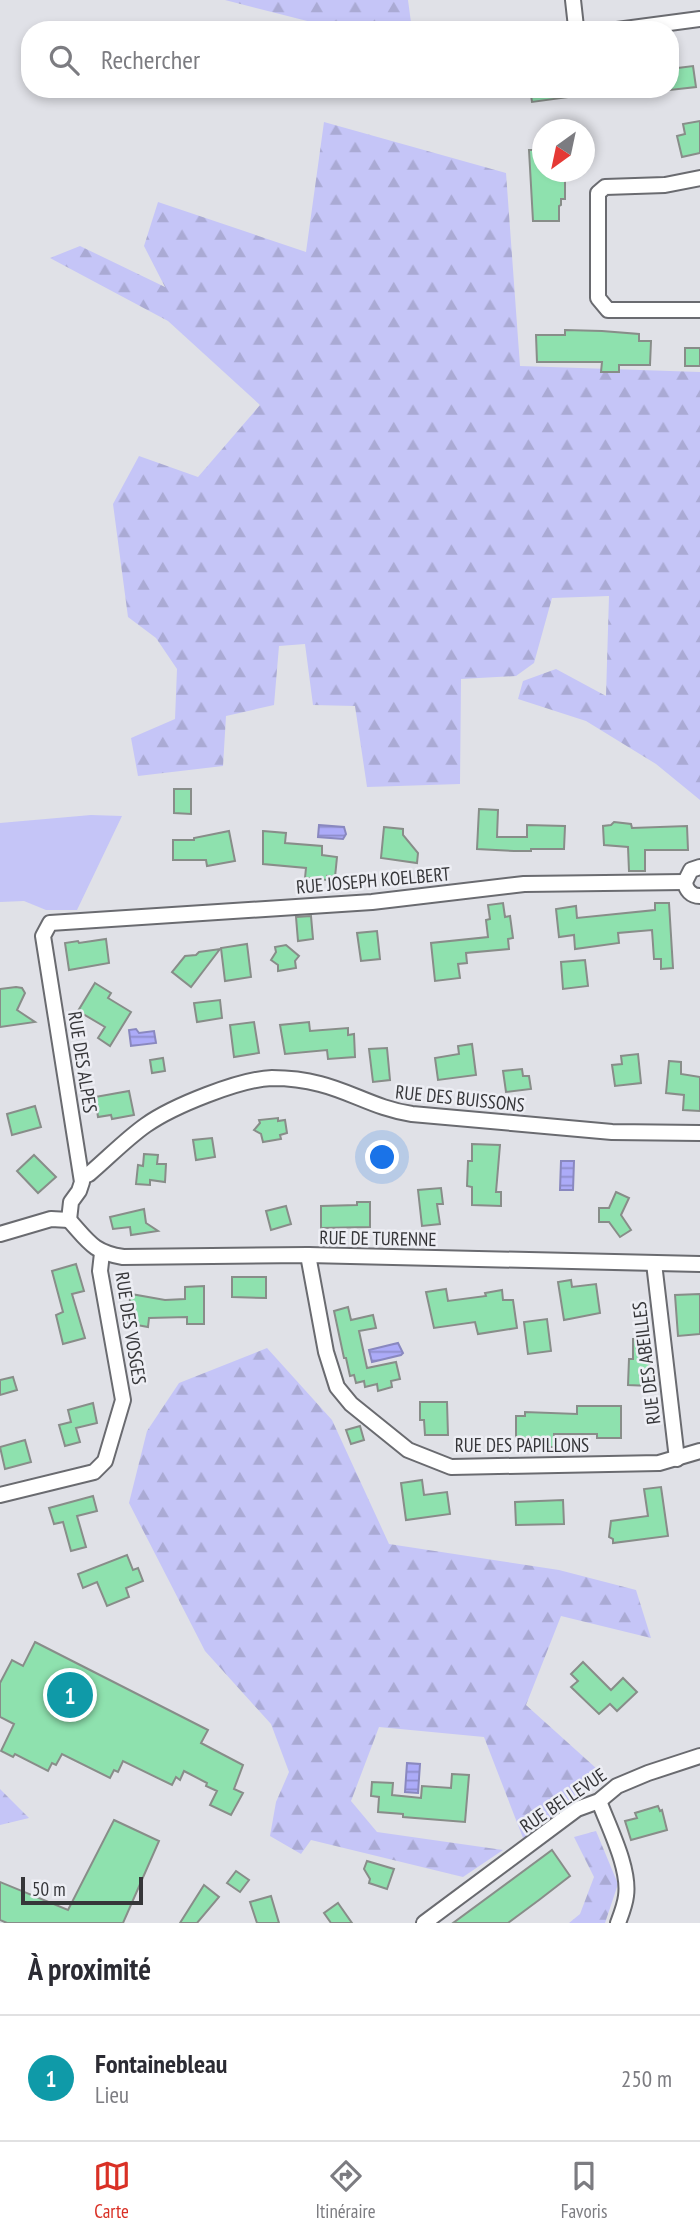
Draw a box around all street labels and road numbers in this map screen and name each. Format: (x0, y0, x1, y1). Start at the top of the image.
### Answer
street label: RUE JOSEPH KOELBERT (295, 861, 452, 899)
street label: RUE DES ALPES (63, 1009, 103, 1115)
street label: RUE DES BUISSONS (394, 1079, 526, 1117)
street label: RUE DE TURENNE (319, 1225, 437, 1251)
street label: RUE DES VOSGES (110, 1270, 152, 1386)
street label: RUE DES ABEILLES (627, 1300, 665, 1426)
street label: RUE DES PAPILLONS (455, 1433, 589, 1457)
street label: RUE BELLEVUE (515, 1762, 611, 1838)

